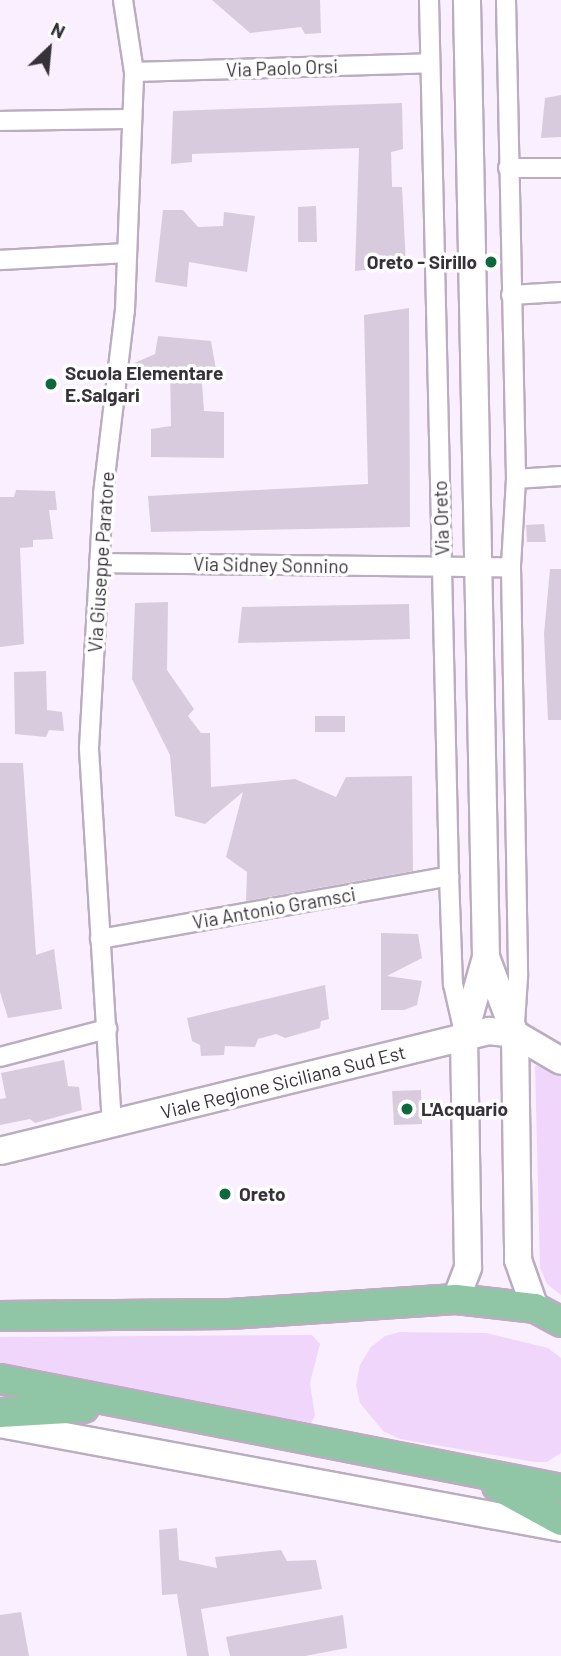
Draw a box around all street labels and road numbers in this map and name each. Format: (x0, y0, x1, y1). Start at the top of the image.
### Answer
street label: Via Paolo Orsi (226, 55, 338, 81)
street label: Via Giuseppe Paratore (83, 471, 119, 653)
street label: Via Oreto (428, 480, 454, 556)
street label: Via Sidney Sonnino (193, 552, 349, 578)
street label: Via Antonio Gramsci (191, 882, 357, 934)
street label: Viale Regione Siciliana Sud Est (158, 1041, 408, 1123)

